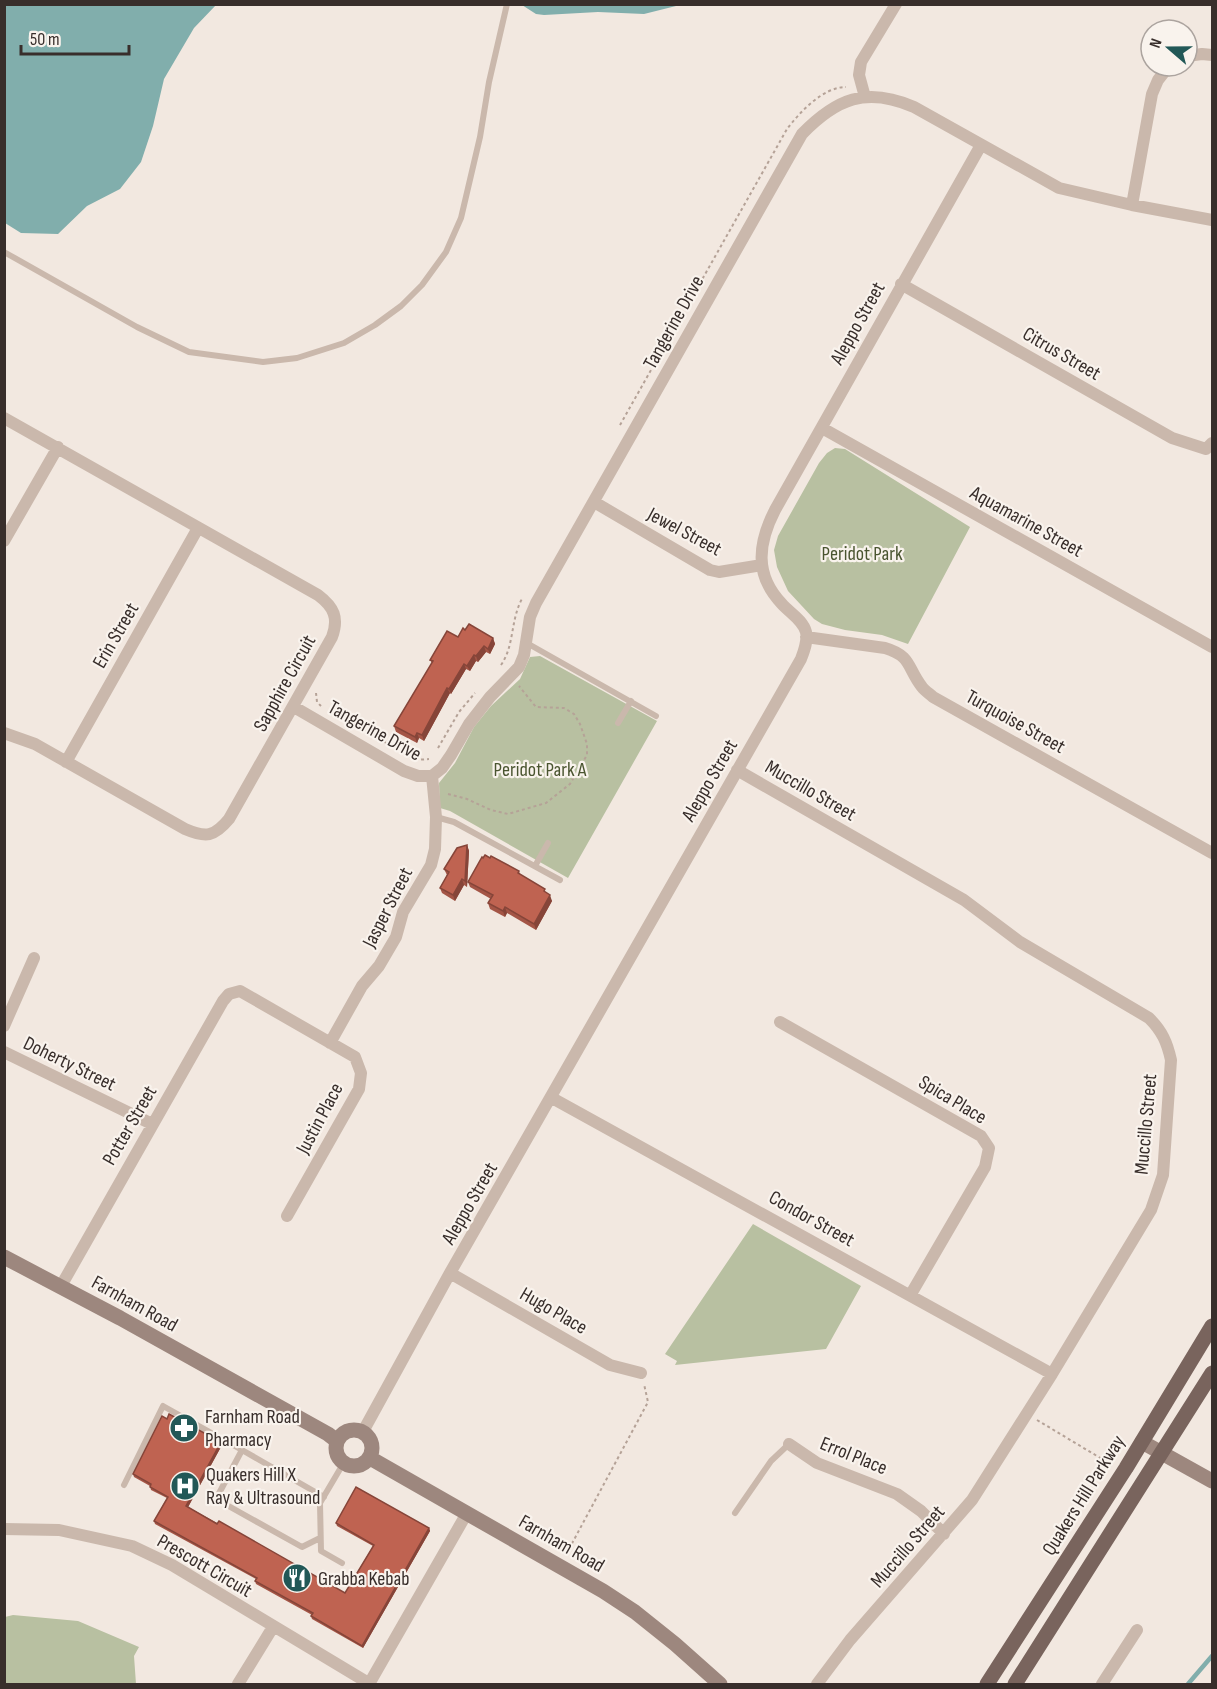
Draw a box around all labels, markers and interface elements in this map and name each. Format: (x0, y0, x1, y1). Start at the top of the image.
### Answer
scale bar (21, 18, 129, 56)
north arrow (1139, 18, 1199, 78)
text: 50 m (30, 29, 60, 50)
text: N (1146, 36, 1167, 51)
street label: Tangerine Drive (638, 272, 709, 373)
street label: Aleppo Street (825, 278, 890, 370)
street label: Citrus Street (1018, 322, 1105, 386)
street label: Aquamarine Street (965, 481, 1087, 563)
street label: Jewel Street (643, 502, 726, 561)
park label: Peridot Park (821, 542, 903, 566)
street label: Erin Street (88, 598, 144, 673)
street label: Sapphire Circuit (248, 631, 321, 736)
street label: Turquoise Street (962, 685, 1069, 759)
street label: Tangerine Drive (324, 695, 425, 766)
street label: Aleppo Street (676, 735, 743, 827)
street label: Muccillo Street (761, 755, 860, 827)
park label: Peridot Park A (494, 758, 587, 782)
street label: Jasper Street (357, 864, 418, 952)
street label: Doherty Street (19, 1031, 120, 1097)
street label: Spica Place (914, 1070, 991, 1129)
street label: Muccillo Street (1130, 1073, 1162, 1175)
street label: Justin Place (291, 1079, 349, 1159)
street label: Potter Street (97, 1081, 162, 1170)
street label: Aleppo Street (436, 1158, 503, 1250)
street label: Condor Street (765, 1186, 859, 1252)
street label: Farnham Road (87, 1270, 182, 1337)
street label: Hugo Place (516, 1282, 591, 1340)
place label: Farnham Road Pharmacy (205, 1405, 300, 1452)
pharmacy icon: Farnham Road Pharmacy (168, 1412, 200, 1444)
street label: Quakers Hill Parkway (1037, 1431, 1131, 1560)
street label: Errol Place (816, 1432, 891, 1480)
place label: Quakers Hill X Ray & Ultrasound (206, 1463, 320, 1510)
hospital icon: Quakers Hill X Ray & Ultrasound (169, 1470, 201, 1502)
street label: Muccillo Street (866, 1501, 950, 1593)
street label: Farnham Road (514, 1510, 609, 1578)
street label: Prescott Circuit (153, 1529, 256, 1603)
restaurant icon: Grabba Kebab (281, 1562, 313, 1594)
place label: Grabba Kebab (318, 1567, 410, 1591)

